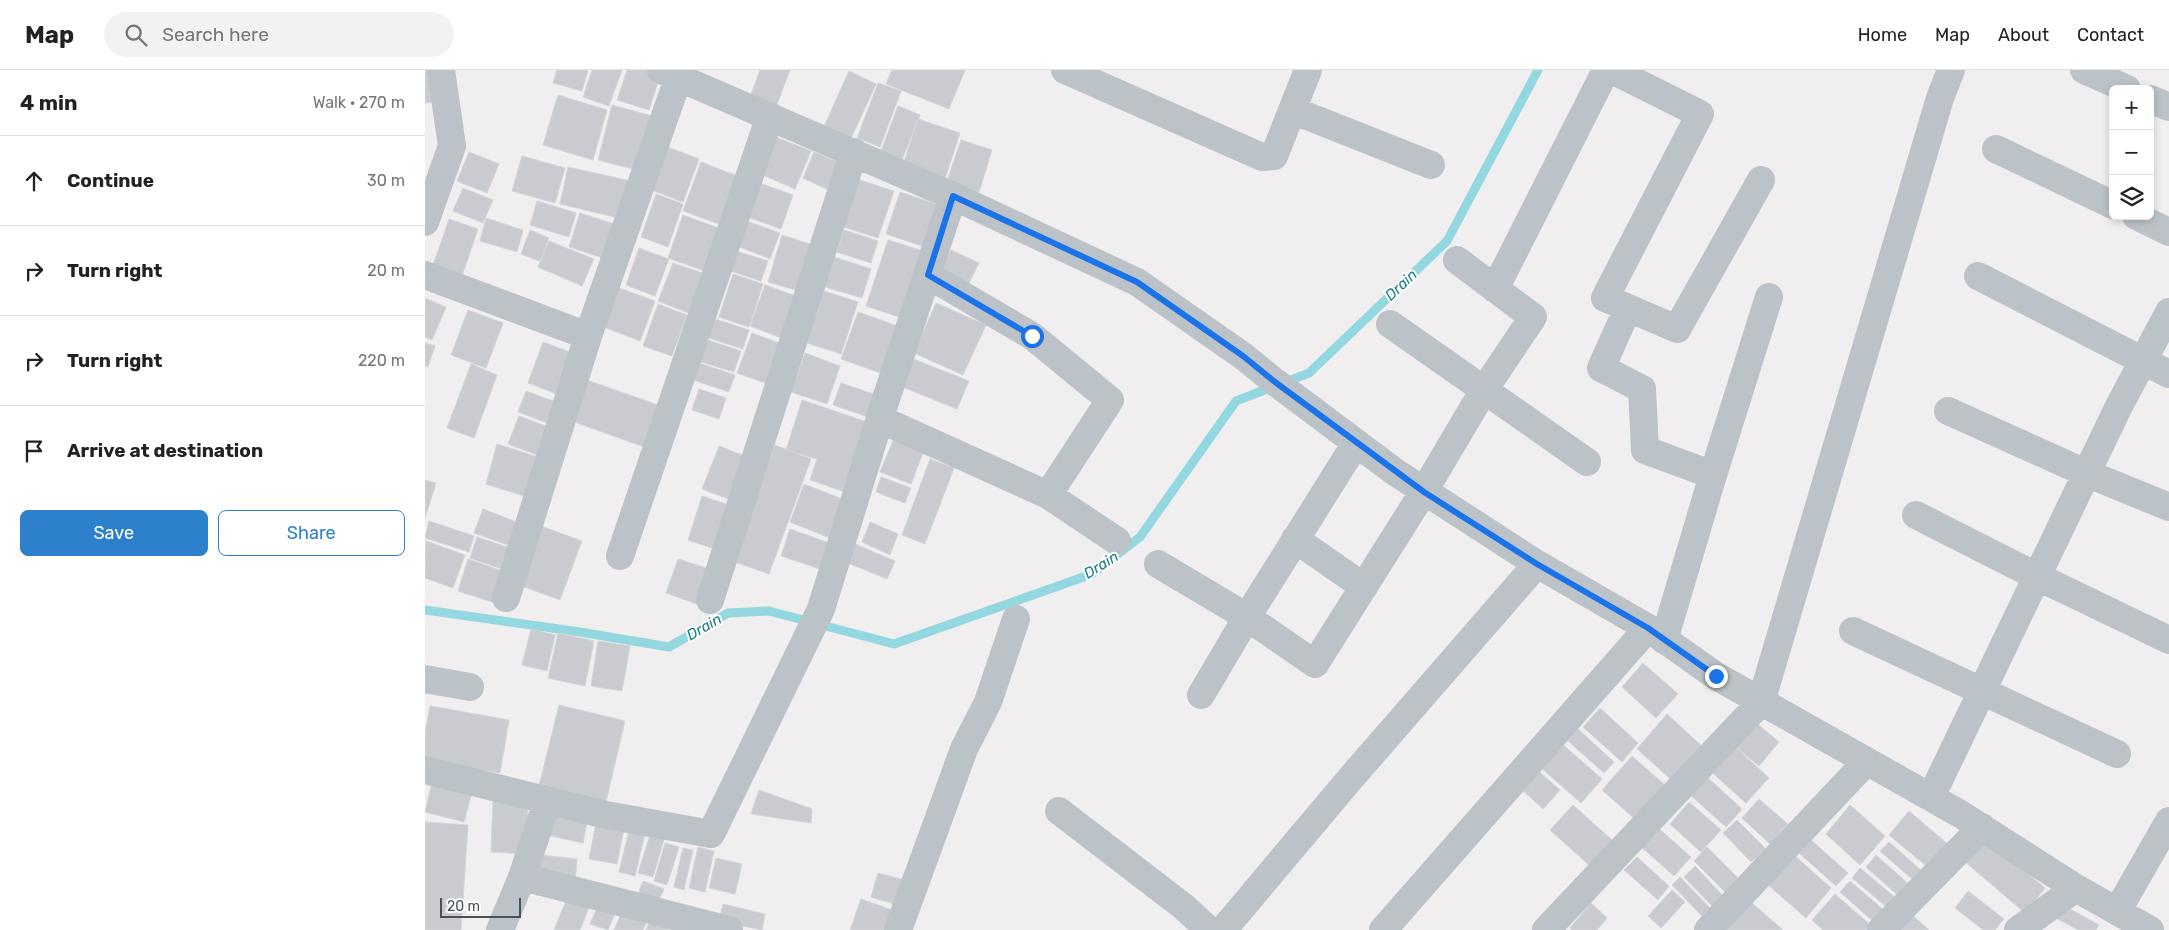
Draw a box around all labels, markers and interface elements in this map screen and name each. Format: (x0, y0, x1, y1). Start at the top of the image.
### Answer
search box (104, 12, 454, 57)
text: Map (25, 21, 74, 49)
icon: search (122, 21, 150, 49)
text: Search here (162, 23, 269, 46)
text: Home (1858, 24, 1907, 46)
text: Map (1935, 24, 1970, 46)
text: About (1998, 24, 2049, 46)
text: Contact (2077, 24, 2144, 46)
map controls (2109, 85, 2154, 220)
button: + (2109, 85, 2154, 130)
text: 4 min (20, 90, 78, 115)
text: Walk · 270 m (313, 93, 405, 112)
button: − (2109, 130, 2154, 175)
icon: ahead (20, 167, 48, 195)
text: Continue (67, 169, 154, 192)
text: 30 m (367, 171, 405, 190)
button: layers (2109, 175, 2154, 220)
icon: right (20, 257, 48, 285)
text: Turn right (67, 259, 162, 282)
text: 20 m (367, 261, 405, 280)
water label: Drain (1381, 266, 1421, 304)
route start (1021, 325, 1044, 348)
icon: right (20, 347, 48, 375)
text: Turn right (67, 349, 162, 372)
text: 220 m (358, 351, 405, 370)
icon: arrive (20, 437, 48, 465)
text: Arrive at destination (67, 439, 263, 462)
button: Save (20, 510, 208, 556)
button: Share (218, 510, 405, 556)
water label: Drain (1080, 547, 1122, 583)
water label: Drain (683, 610, 725, 644)
route end (1705, 665, 1728, 688)
scale bar (440, 895, 521, 918)
text: 20 m (447, 898, 480, 915)

